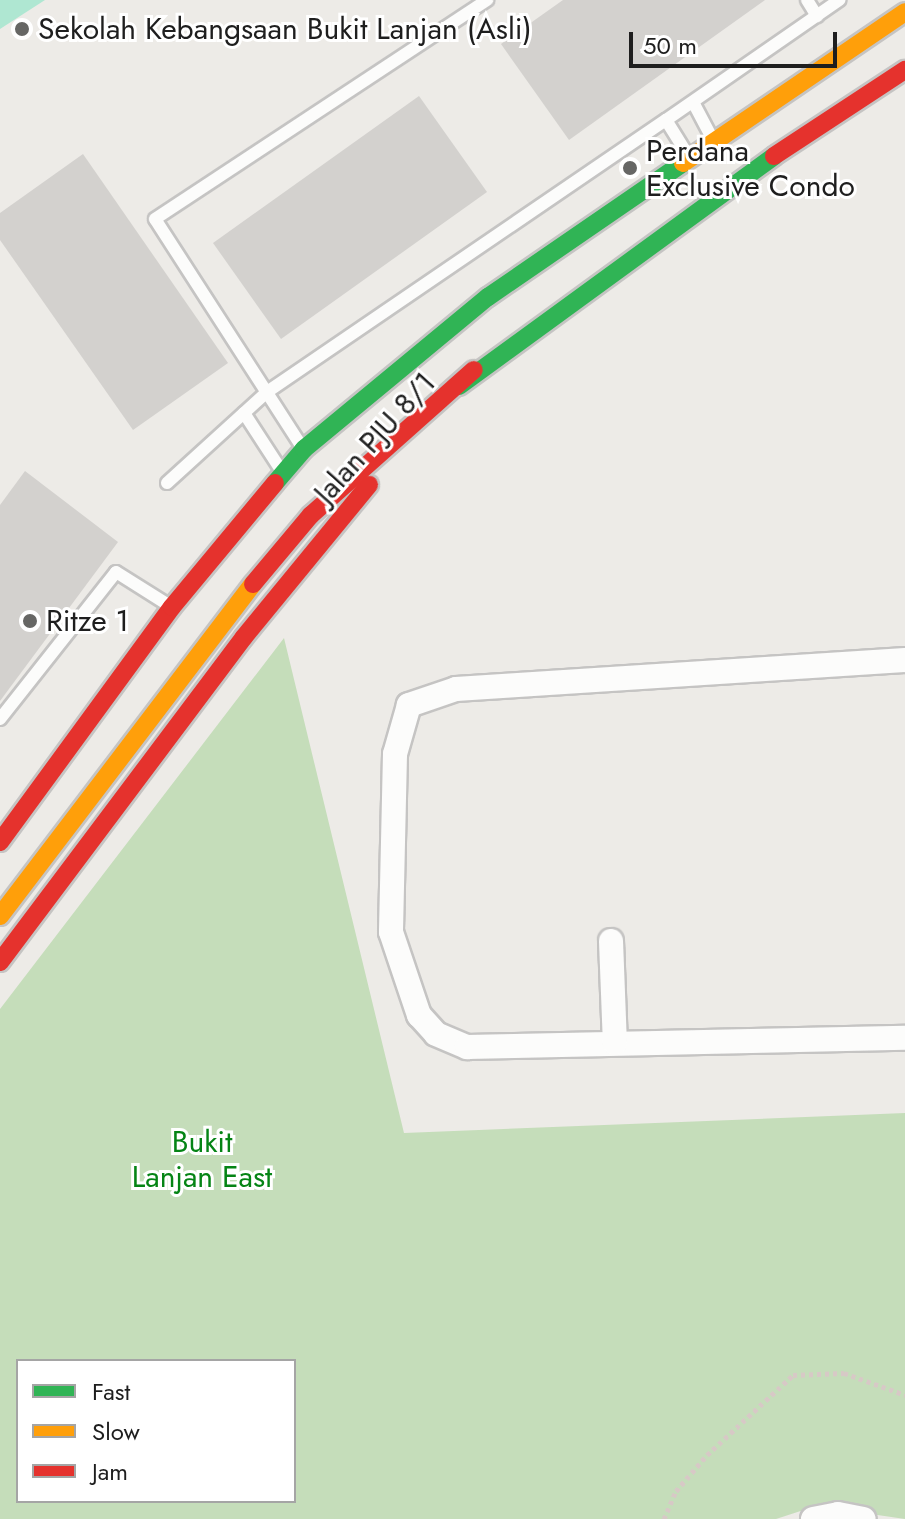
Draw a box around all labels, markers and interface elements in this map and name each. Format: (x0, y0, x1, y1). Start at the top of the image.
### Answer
place label: Sekolah Kebangsaan Bukit Lanjan (Asli) (38, 11, 532, 47)
scale bar (633, 16, 841, 66)
marker: Sekolah Kebangsaan Bukit Lanjan (Asli) (13, 20, 31, 38)
text: 50 m (643, 28, 697, 63)
place label: Perdana Exclusive Condo (646, 133, 855, 204)
marker: Perdana Exclusive Condo (621, 159, 639, 177)
street label: Jalan PJU 8/1 (307, 365, 443, 511)
place label: Ritze 1 (46, 603, 129, 639)
marker: Ritze 1 (21, 612, 39, 630)
park label: Bukit Lanjan East (132, 1124, 272, 1194)
legend (16, 1359, 296, 1503)
text: Fast (92, 1374, 130, 1409)
text: Slow (92, 1414, 140, 1449)
text: Jam (92, 1454, 128, 1489)

